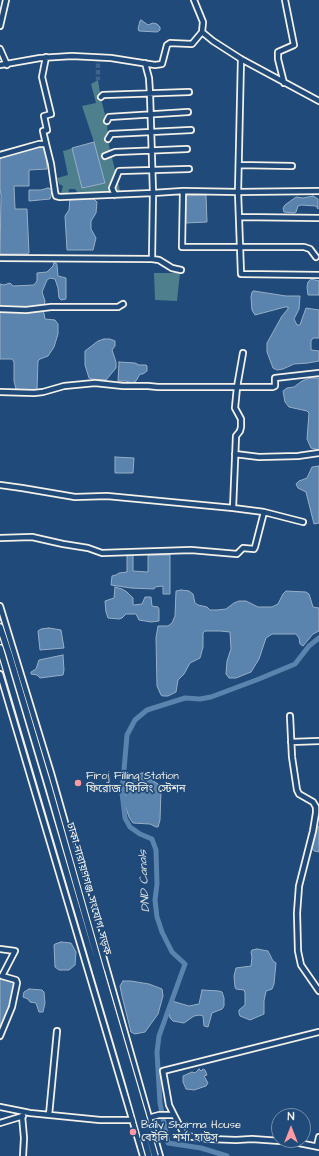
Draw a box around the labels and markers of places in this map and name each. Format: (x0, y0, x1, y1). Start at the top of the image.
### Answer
place label: Firoj Filling Station ফিরোজ ফিলিং স্টেশন (86, 770, 186, 796)
marker: Firoj Filling Station ফিরোজ ফিলিং স্টেশন (73, 778, 83, 788)
place label: Baily Sharma House বেইলি শর্মা হাউস (141, 1119, 241, 1145)
marker: Baily Sharma House বেইলি শর্মা হাউস (128, 1127, 138, 1137)

